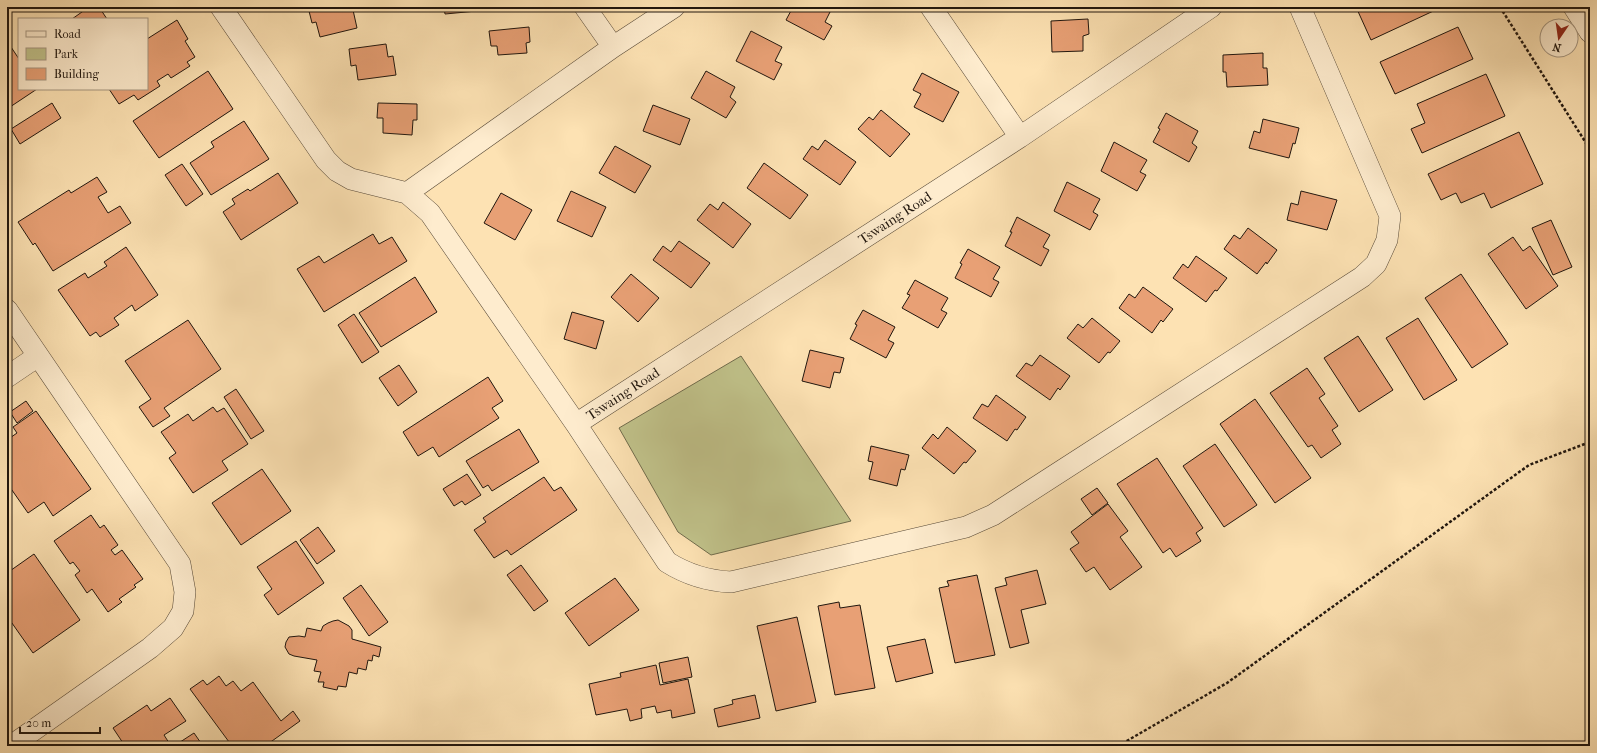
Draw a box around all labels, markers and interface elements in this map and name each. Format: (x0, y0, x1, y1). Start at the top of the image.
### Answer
legend (18, 18, 148, 90)
north arrow (1539, 18, 1579, 58)
text: Road (54, 27, 81, 41)
text: N (1551, 40, 1562, 55)
text: Park (54, 47, 79, 61)
text: Building (54, 67, 99, 81)
street label: Tswaing Road (855, 188, 935, 248)
street label: Tswaing Road (583, 364, 663, 424)
scale bar (20, 709, 100, 735)
text: 20 m (26, 716, 51, 730)

